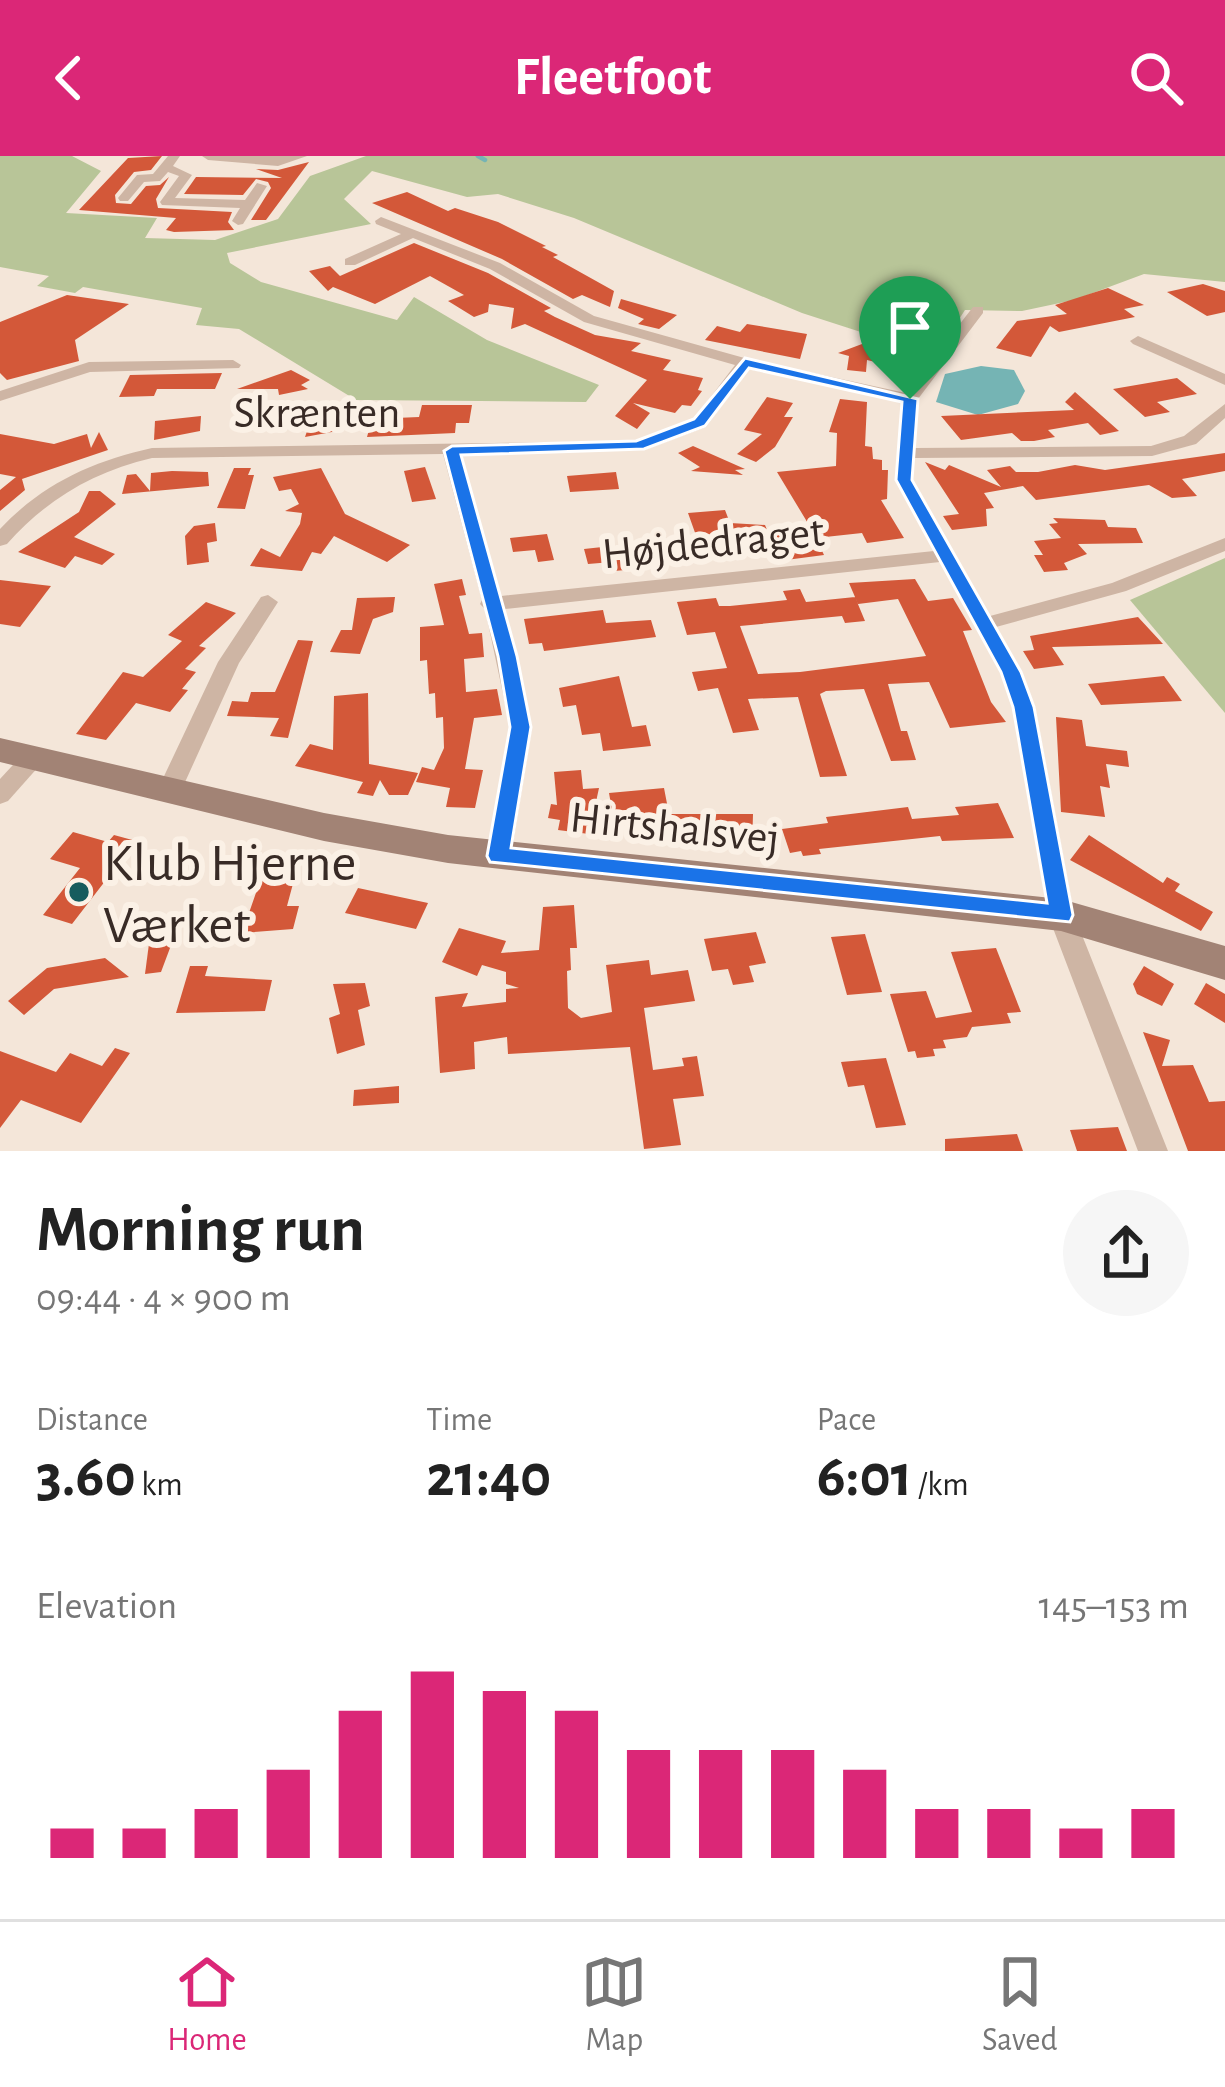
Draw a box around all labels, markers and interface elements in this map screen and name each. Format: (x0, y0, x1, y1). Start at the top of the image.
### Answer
icon: back (36, 45, 102, 111)
icon: search (1123, 45, 1189, 111)
text: Fleetfoot (514, 51, 711, 105)
pin (859, 276, 961, 399)
icon: arrive (877, 294, 943, 360)
street label: Skrænten (234, 391, 400, 436)
street label: Højdedraget (600, 509, 827, 578)
street label: Hirtshalsvej (568, 795, 782, 862)
place label: Klub Hjerne Værket (103, 837, 356, 953)
marker: Klub Hjerne Værket (66, 879, 92, 905)
button: share (1063, 1190, 1189, 1316)
text: Morning run (36, 1197, 365, 1263)
text: 09:44 · 4 × 900 m (36, 1279, 291, 1318)
text: Distance (36, 1404, 148, 1437)
text: Time (426, 1404, 492, 1437)
text: Pace (817, 1404, 876, 1437)
text: 3.60 (36, 1447, 136, 1507)
text: 21:40 (426, 1447, 551, 1507)
text: 6:01 (817, 1447, 912, 1507)
text: km (136, 1469, 183, 1502)
text: /km (912, 1469, 969, 1502)
text: Elevation (36, 1587, 177, 1626)
text: 145–153 m (1039, 1587, 1189, 1626)
tab: Home (167, 1949, 247, 2061)
tab: Map (581, 1949, 647, 2061)
tab: Saved (982, 1949, 1058, 2061)

